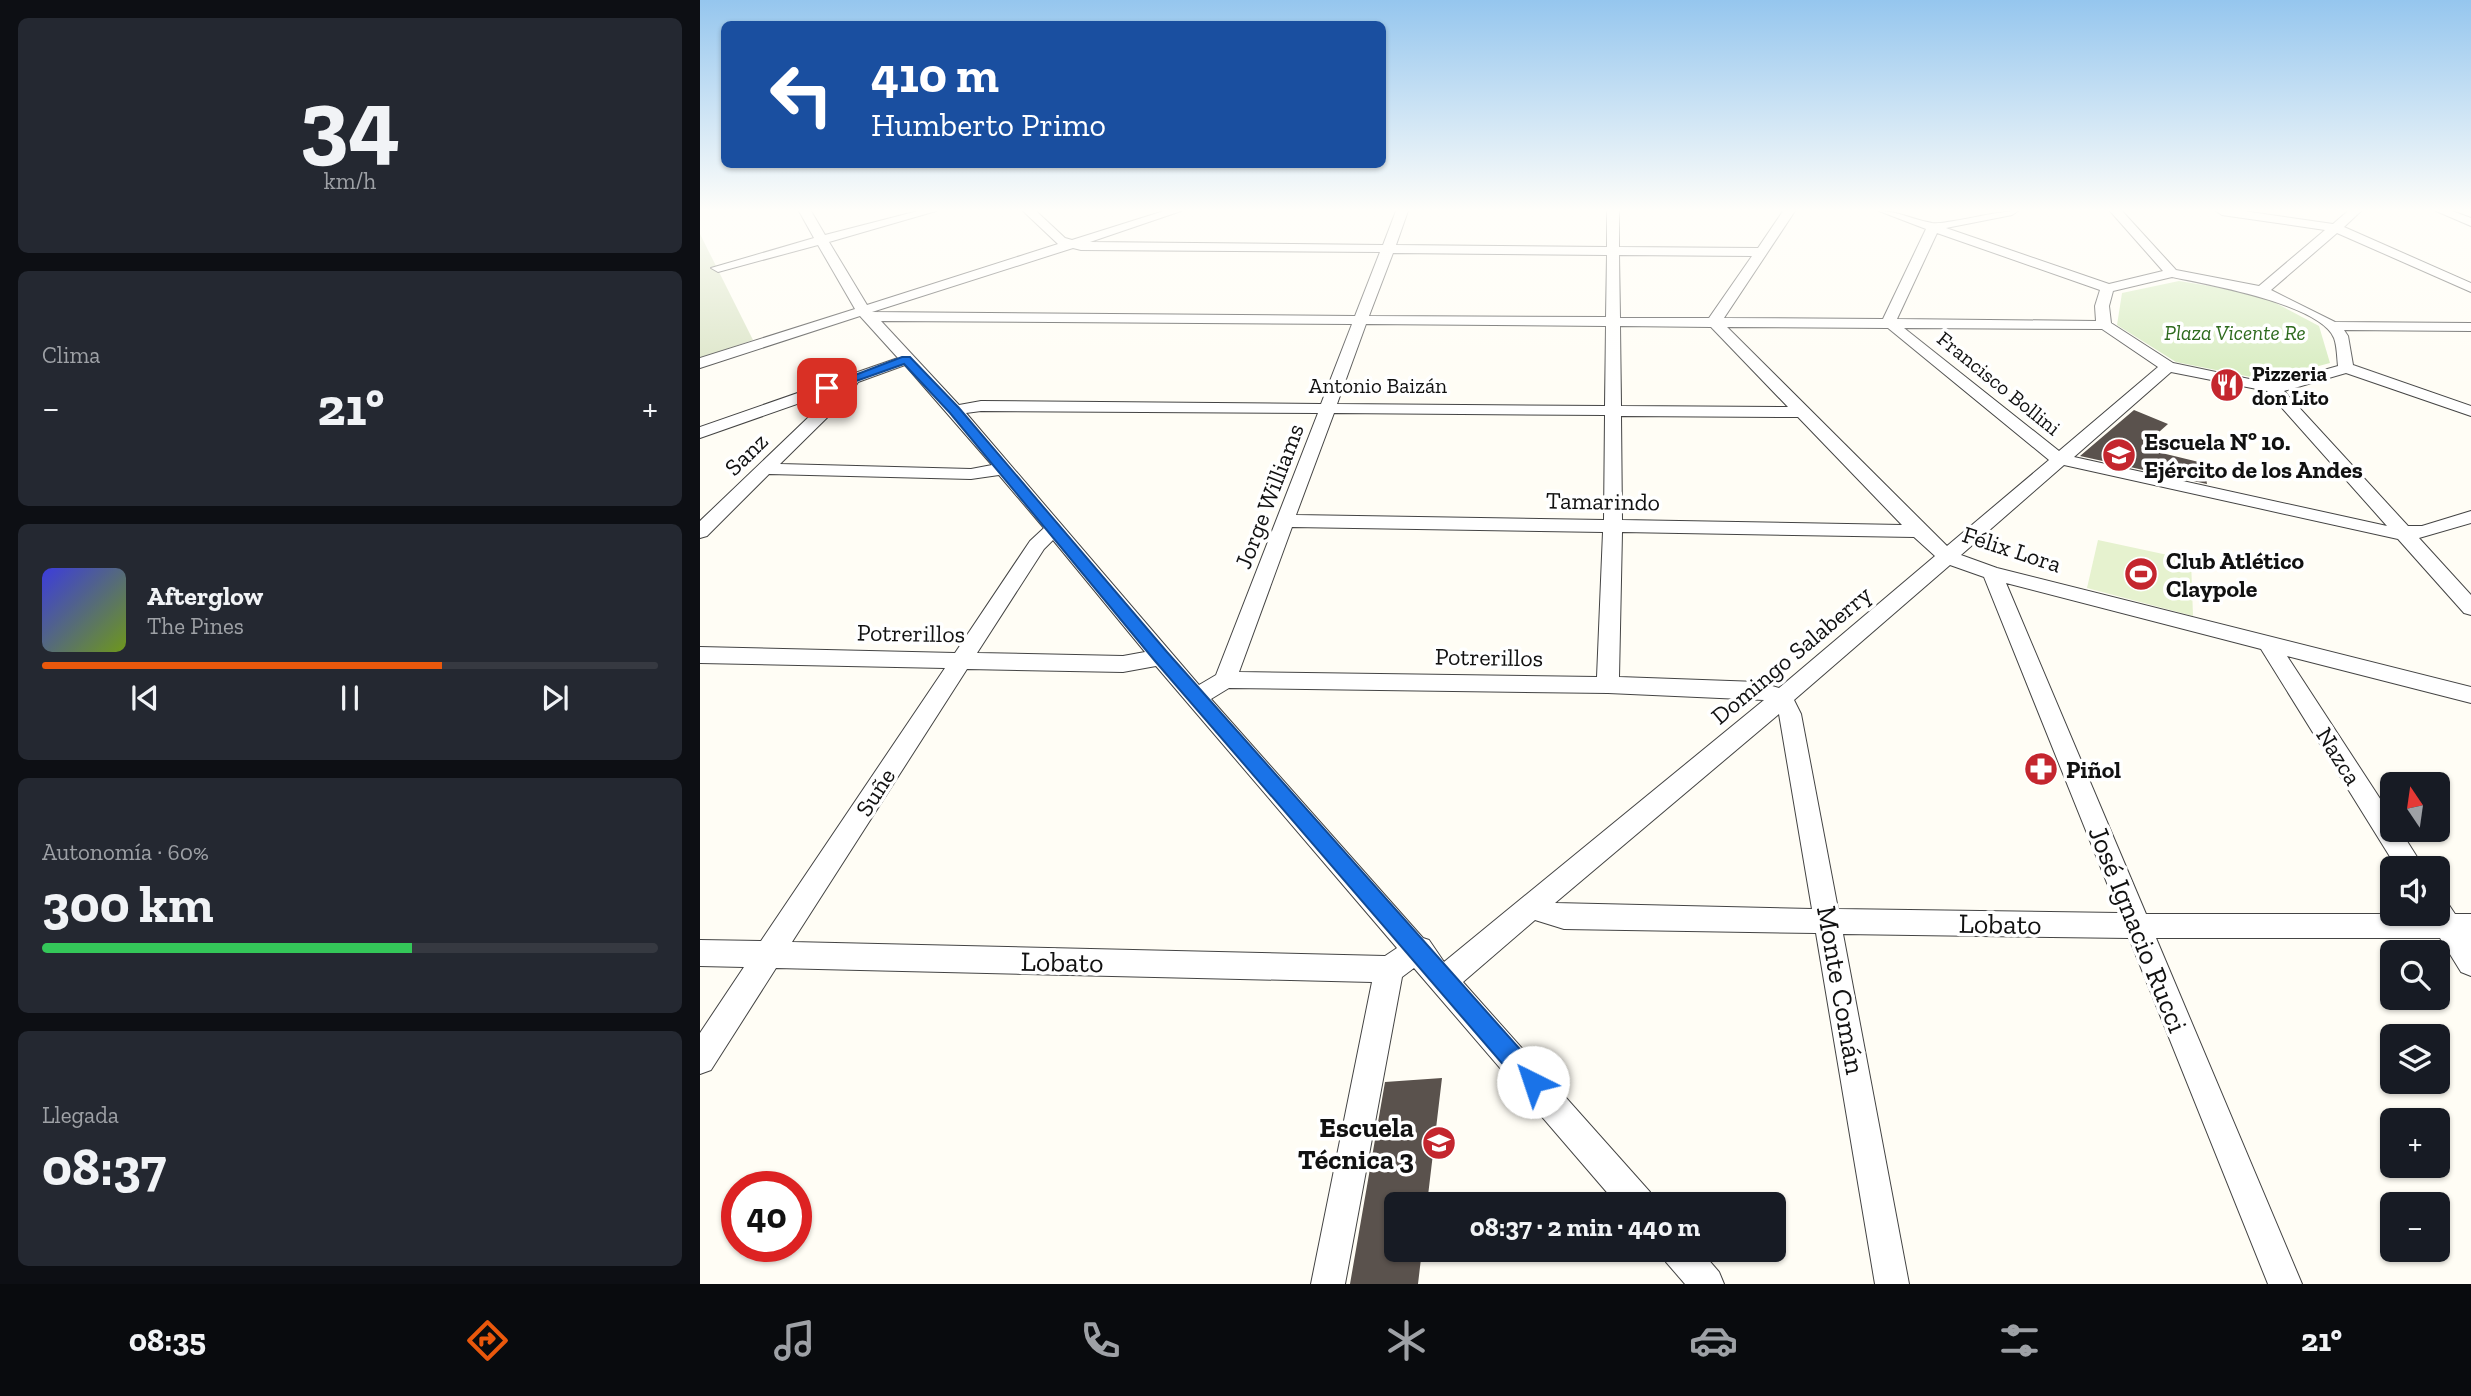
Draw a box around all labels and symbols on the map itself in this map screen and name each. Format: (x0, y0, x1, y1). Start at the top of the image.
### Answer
park label: Plaza Vicente Re (2164, 320, 2306, 345)
street label: Francisco Bollini (1932, 326, 2066, 440)
pin (797, 358, 857, 418)
place label: Pizzeria don Lito (2252, 361, 2329, 410)
restaurant icon: Pizzeria don Lito (2208, 366, 2246, 404)
street label: Antonio Baizán (1309, 373, 1447, 398)
street label: Jorge Williams (1228, 419, 1310, 573)
street label: Sanz (718, 426, 774, 482)
place label: Escuela Nº 10. Ejército de los Andes (2144, 427, 2363, 484)
school or university icon: Escuela Nº 10. Ejército de los Andes (2100, 436, 2138, 474)
street label: Tamarindo (1546, 486, 1660, 516)
street label: Félix Lora (1959, 519, 2065, 579)
place label: Club Atlético Claypole (2166, 546, 2305, 603)
sports icon: Club Atlético Claypole (2122, 555, 2160, 593)
street label: Domingo Salaberry (1705, 579, 1878, 730)
street label: Potrerillos (857, 618, 965, 648)
street label: Potrerillos (1435, 642, 1543, 672)
street label: Nazca (2310, 722, 2368, 791)
pharmacy icon: Piñol (2022, 750, 2060, 788)
place label: Piñol (2066, 755, 2121, 784)
street label: Suñe (849, 763, 901, 821)
north arrow (2380, 772, 2450, 842)
street label: José Ignacio Rucci (2082, 821, 2195, 1037)
street label: Monte Comán (1810, 903, 1872, 1077)
street label: Lobato (1958, 907, 2042, 941)
street label: Lobato (1020, 945, 1104, 979)
position arrow (1496, 1045, 1570, 1119)
place label: Escuela Técnica 3 (1298, 1111, 1414, 1176)
school or university icon: Escuela Técnica 3 (1420, 1124, 1458, 1162)
speed limit sign: 40 (721, 1171, 812, 1262)

